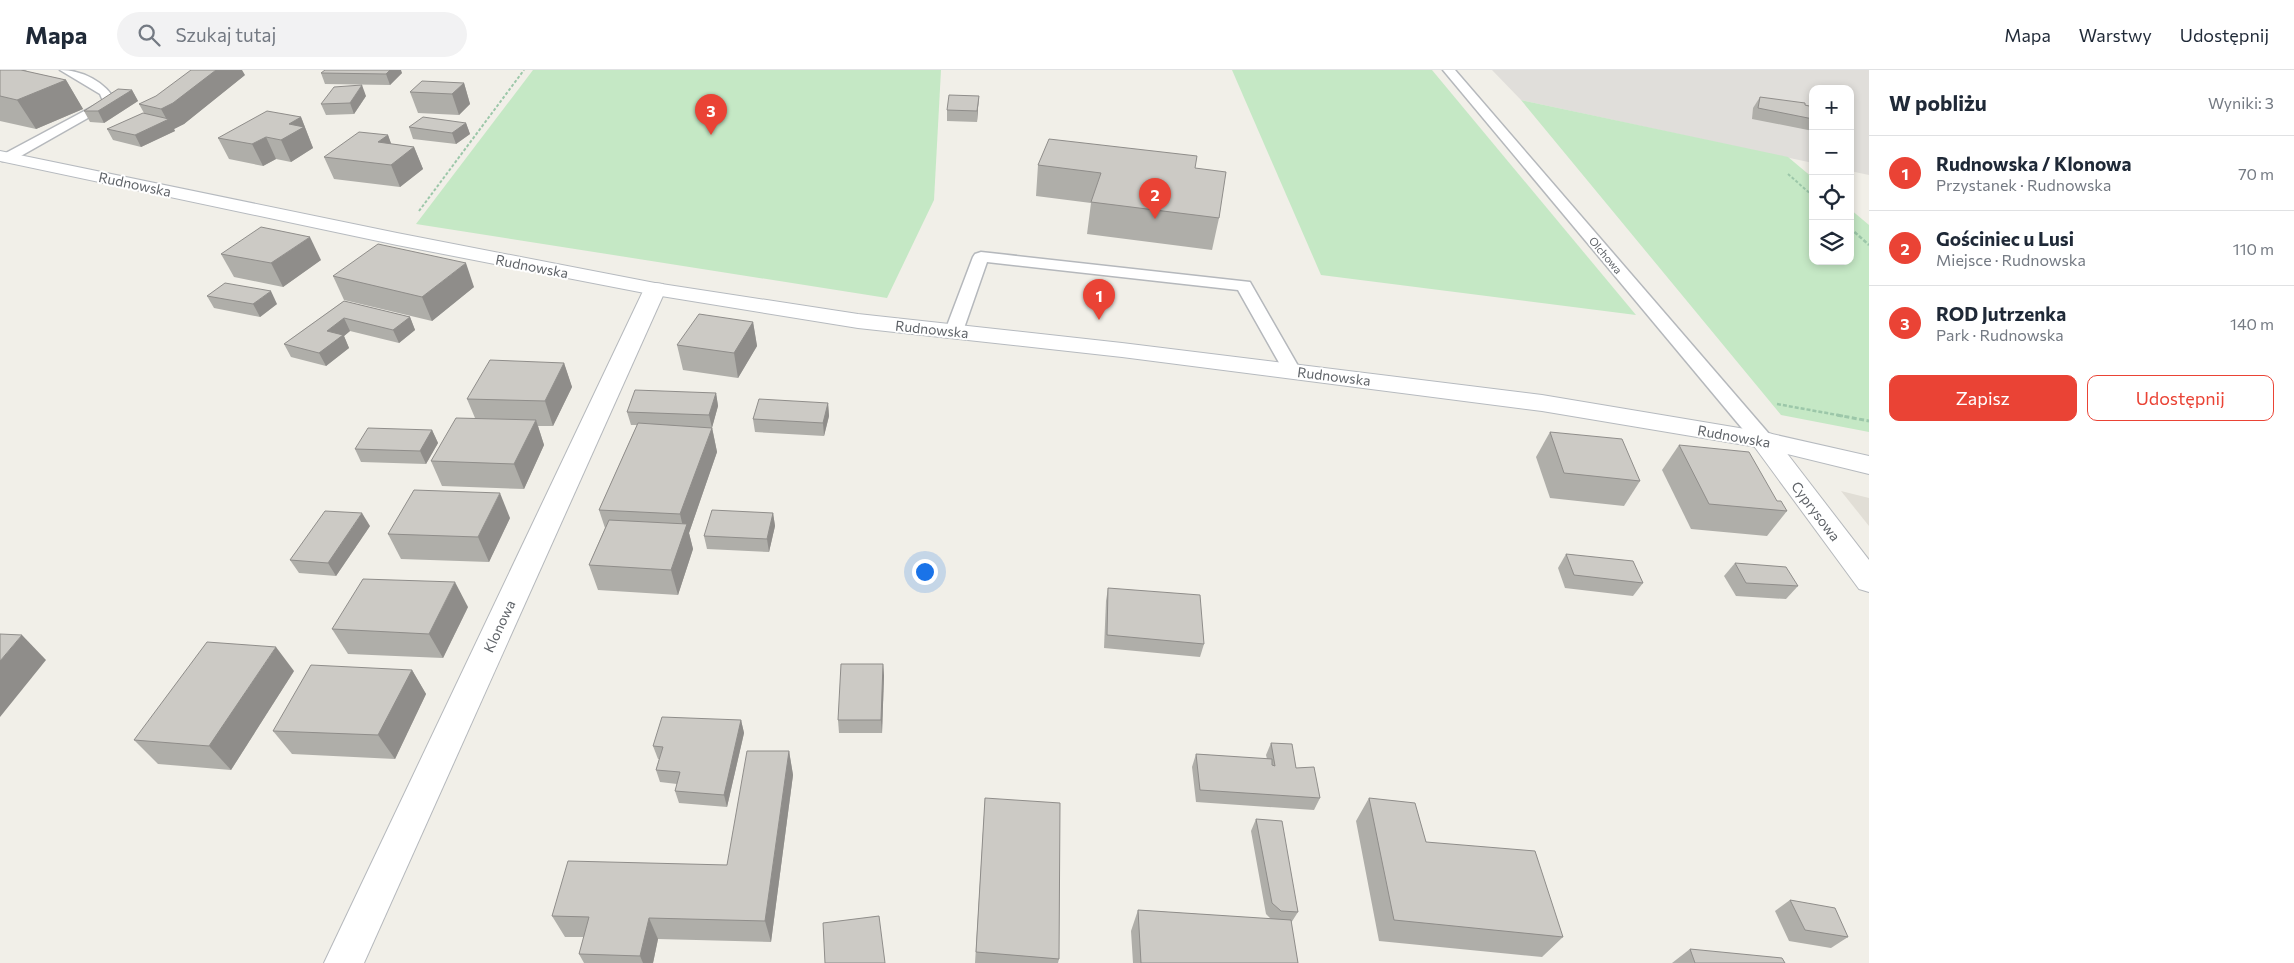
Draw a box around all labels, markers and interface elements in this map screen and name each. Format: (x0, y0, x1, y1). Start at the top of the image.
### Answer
search box (117, 12, 467, 57)
text: Mapa (25, 20, 87, 49)
icon: search (135, 21, 163, 49)
text: Szukaj tutaj (175, 23, 276, 46)
text: Mapa (2004, 24, 2051, 46)
text: Warstwy (2079, 24, 2152, 46)
text: Udostępnij (2180, 24, 2269, 46)
map controls (1809, 85, 1854, 265)
button: + (1809, 85, 1854, 130)
text: W pobliżu (1889, 90, 1987, 115)
text: Wyniki: 3 (2208, 93, 2274, 112)
pin: 3 (695, 94, 727, 135)
button: − (1809, 130, 1854, 175)
text: Rudnowska / Klonowa (1936, 152, 2131, 175)
text: 1 (1901, 164, 1909, 183)
text: 70 m (2238, 164, 2274, 183)
street label: Rudnowska (97, 168, 173, 200)
button: locate (1809, 175, 1854, 220)
text: Przystanek · Rudnowska (1936, 175, 2111, 194)
pin: 2 (1139, 178, 1171, 219)
button: layers (1809, 220, 1854, 265)
text: Gościniec u Lusi (1936, 227, 2074, 250)
street label: Olchowa (1587, 234, 1625, 276)
text: 2 (1900, 239, 1910, 258)
text: 110 m (2233, 239, 2274, 258)
text: Miejsce · Rudnowska (1936, 250, 2086, 269)
street label: Rudnowska (494, 251, 570, 281)
pin: 1 (1083, 279, 1115, 320)
text: ROD Jutrzenka (1936, 302, 2066, 325)
text: 3 (1900, 314, 1910, 333)
text: 140 m (2230, 314, 2274, 333)
street label: Rudnowska (894, 317, 970, 341)
text: Park · Rudnowska (1936, 325, 2064, 344)
street label: Rudnowska (1296, 363, 1372, 389)
button: Zapisz (1889, 375, 2077, 421)
button: Udostępnij (2087, 375, 2274, 421)
street label: Rudnowska (1696, 421, 1772, 451)
street label: Cyprysowa (1788, 478, 1844, 544)
your location (912, 559, 938, 585)
street label: Klonowa (479, 597, 519, 655)

